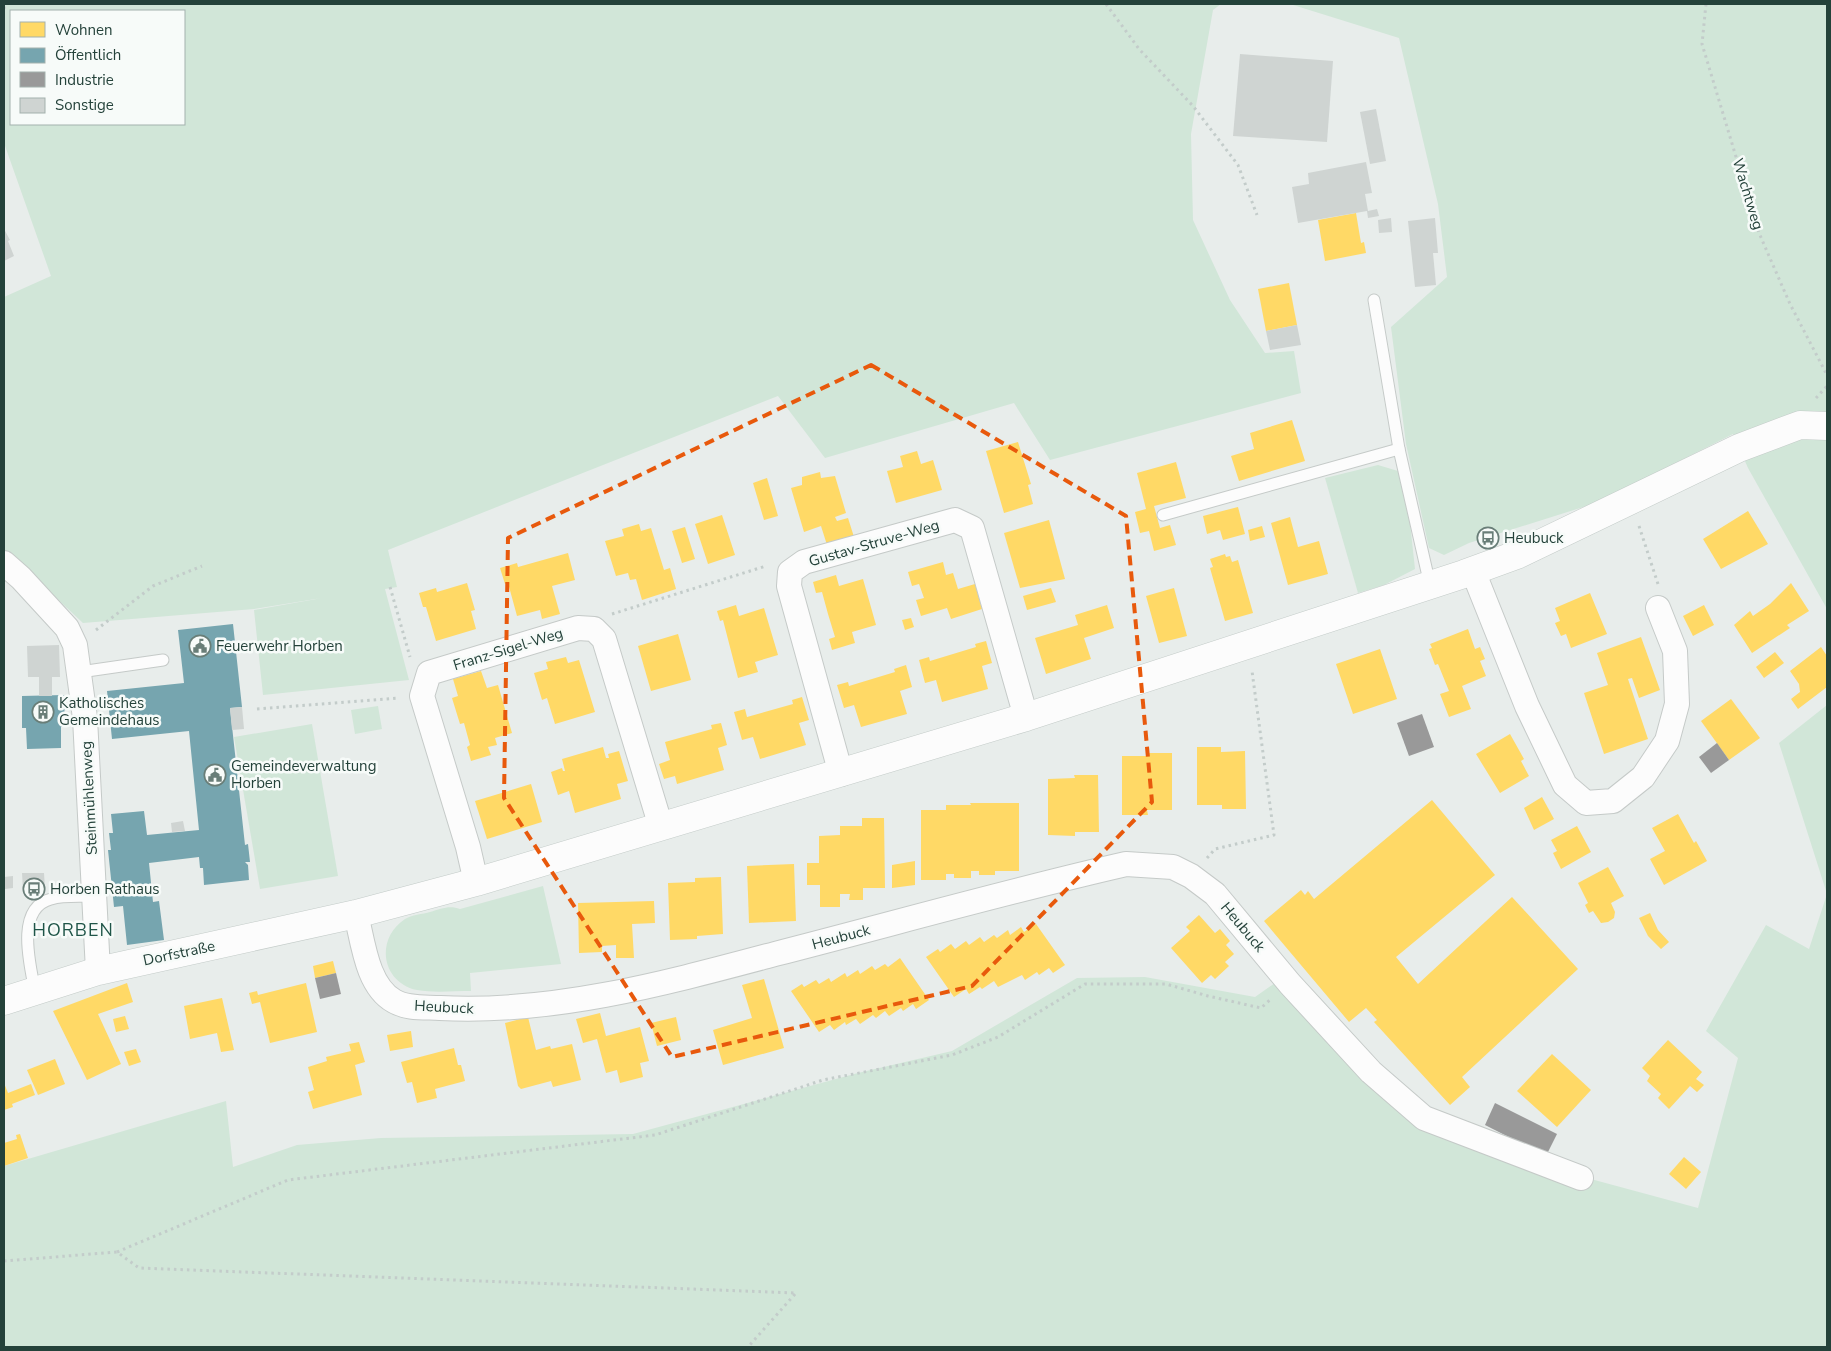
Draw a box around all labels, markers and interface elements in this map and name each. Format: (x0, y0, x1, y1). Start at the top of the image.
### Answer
legend (10, 10, 185, 125)
text: Wohnen (55, 20, 113, 40)
text: Öffentlich (55, 45, 121, 65)
text: Industrie (55, 70, 114, 90)
text: Sonstige (55, 95, 114, 115)
street label: Wachtweg (1728, 156, 1768, 232)
street label: Gustav-Struve-Weg (806, 515, 942, 571)
bus stop icon: Heubuck (1476, 526, 1500, 550)
place label: Heubuck (1504, 528, 1564, 548)
street label: Franz-Sigel-Weg (451, 623, 565, 675)
public building icon: Feuerwehr Horben (188, 634, 212, 658)
place label: Feuerwehr Horben (216, 636, 343, 656)
place label: Katholisches Gemeindehaus (59, 693, 160, 730)
building icon: Katholisches Gemeindehaus (31, 700, 55, 724)
street label: Steinmühlenweg (76, 740, 102, 856)
place label: Gemeindeverwaltung Horben (231, 756, 376, 793)
public building icon: Gemeindeverwaltung Horben (203, 763, 227, 787)
bus stop icon: Horben Rathaus (22, 877, 46, 901)
place label: Horben Rathaus (50, 879, 160, 899)
street label: Heubuck (1216, 898, 1270, 957)
district label: HORBEN (32, 918, 114, 942)
street label: Heubuck (810, 920, 873, 954)
street label: Dorfstraße (141, 936, 217, 970)
street label: Heubuck (414, 995, 475, 1019)

